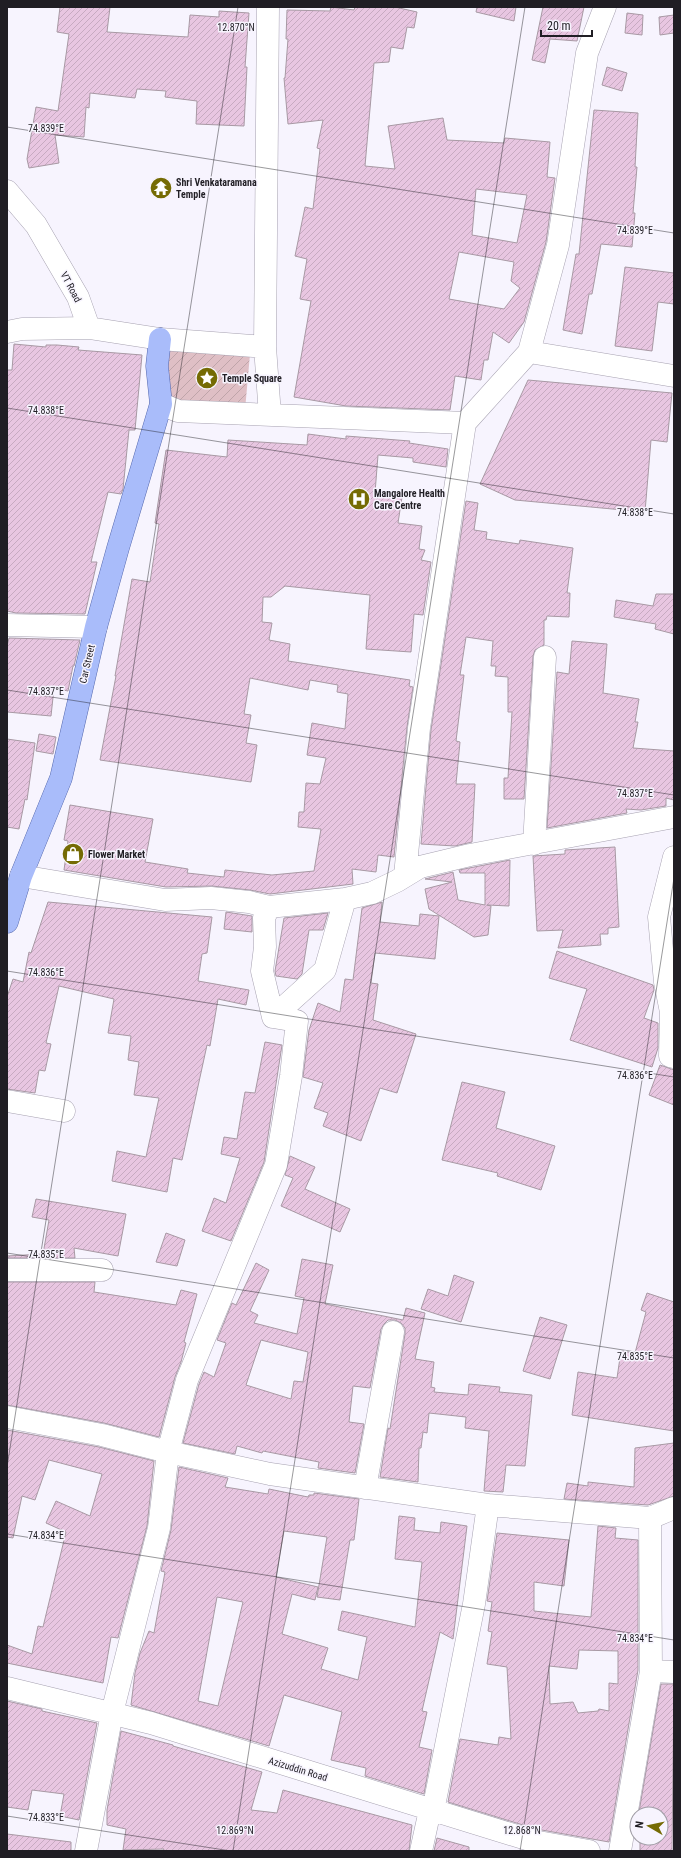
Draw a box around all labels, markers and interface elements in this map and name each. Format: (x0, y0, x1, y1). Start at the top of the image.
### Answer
scale bar (541, 12, 592, 38)
text: 20 m (547, 19, 571, 33)
text: 12.870°N (217, 22, 255, 33)
text: 74.839°E (28, 123, 64, 134)
temple icon: Shri Venkataramana Temple (148, 175, 174, 201)
place label: Shri Venkataramana Temple (176, 177, 257, 200)
text: 74.839°E (617, 225, 653, 236)
street label: VT Road (58, 270, 84, 304)
place icon: Temple Square (194, 365, 220, 391)
place label: Temple Square (222, 373, 282, 384)
text: 74.838°E (28, 405, 64, 416)
hospital icon: Mangalore Health Care Centre (346, 486, 372, 512)
place label: Mangalore Health Care Centre (374, 488, 445, 511)
text: 74.838°E (617, 507, 653, 518)
street label: Car Street (77, 644, 97, 684)
text: 74.837°E (28, 686, 64, 697)
text: 74.837°E (617, 788, 653, 799)
shop icon: Flower Market (60, 841, 86, 867)
place label: Flower Market (88, 849, 145, 860)
text: 74.836°E (28, 967, 64, 978)
text: 74.836°E (617, 1070, 653, 1081)
text: 74.835°E (28, 1249, 64, 1260)
text: 74.835°E (617, 1351, 653, 1362)
text: 74.834°E (28, 1530, 64, 1541)
text: 74.834°E (617, 1633, 653, 1644)
street label: Azizuddin Road (267, 1755, 329, 1783)
north arrow (629, 1806, 669, 1846)
text: 74.833°E (28, 1812, 64, 1823)
text: N (633, 1820, 647, 1829)
text: 12.869°N (216, 1825, 254, 1836)
text: 12.868°N (503, 1825, 541, 1836)

